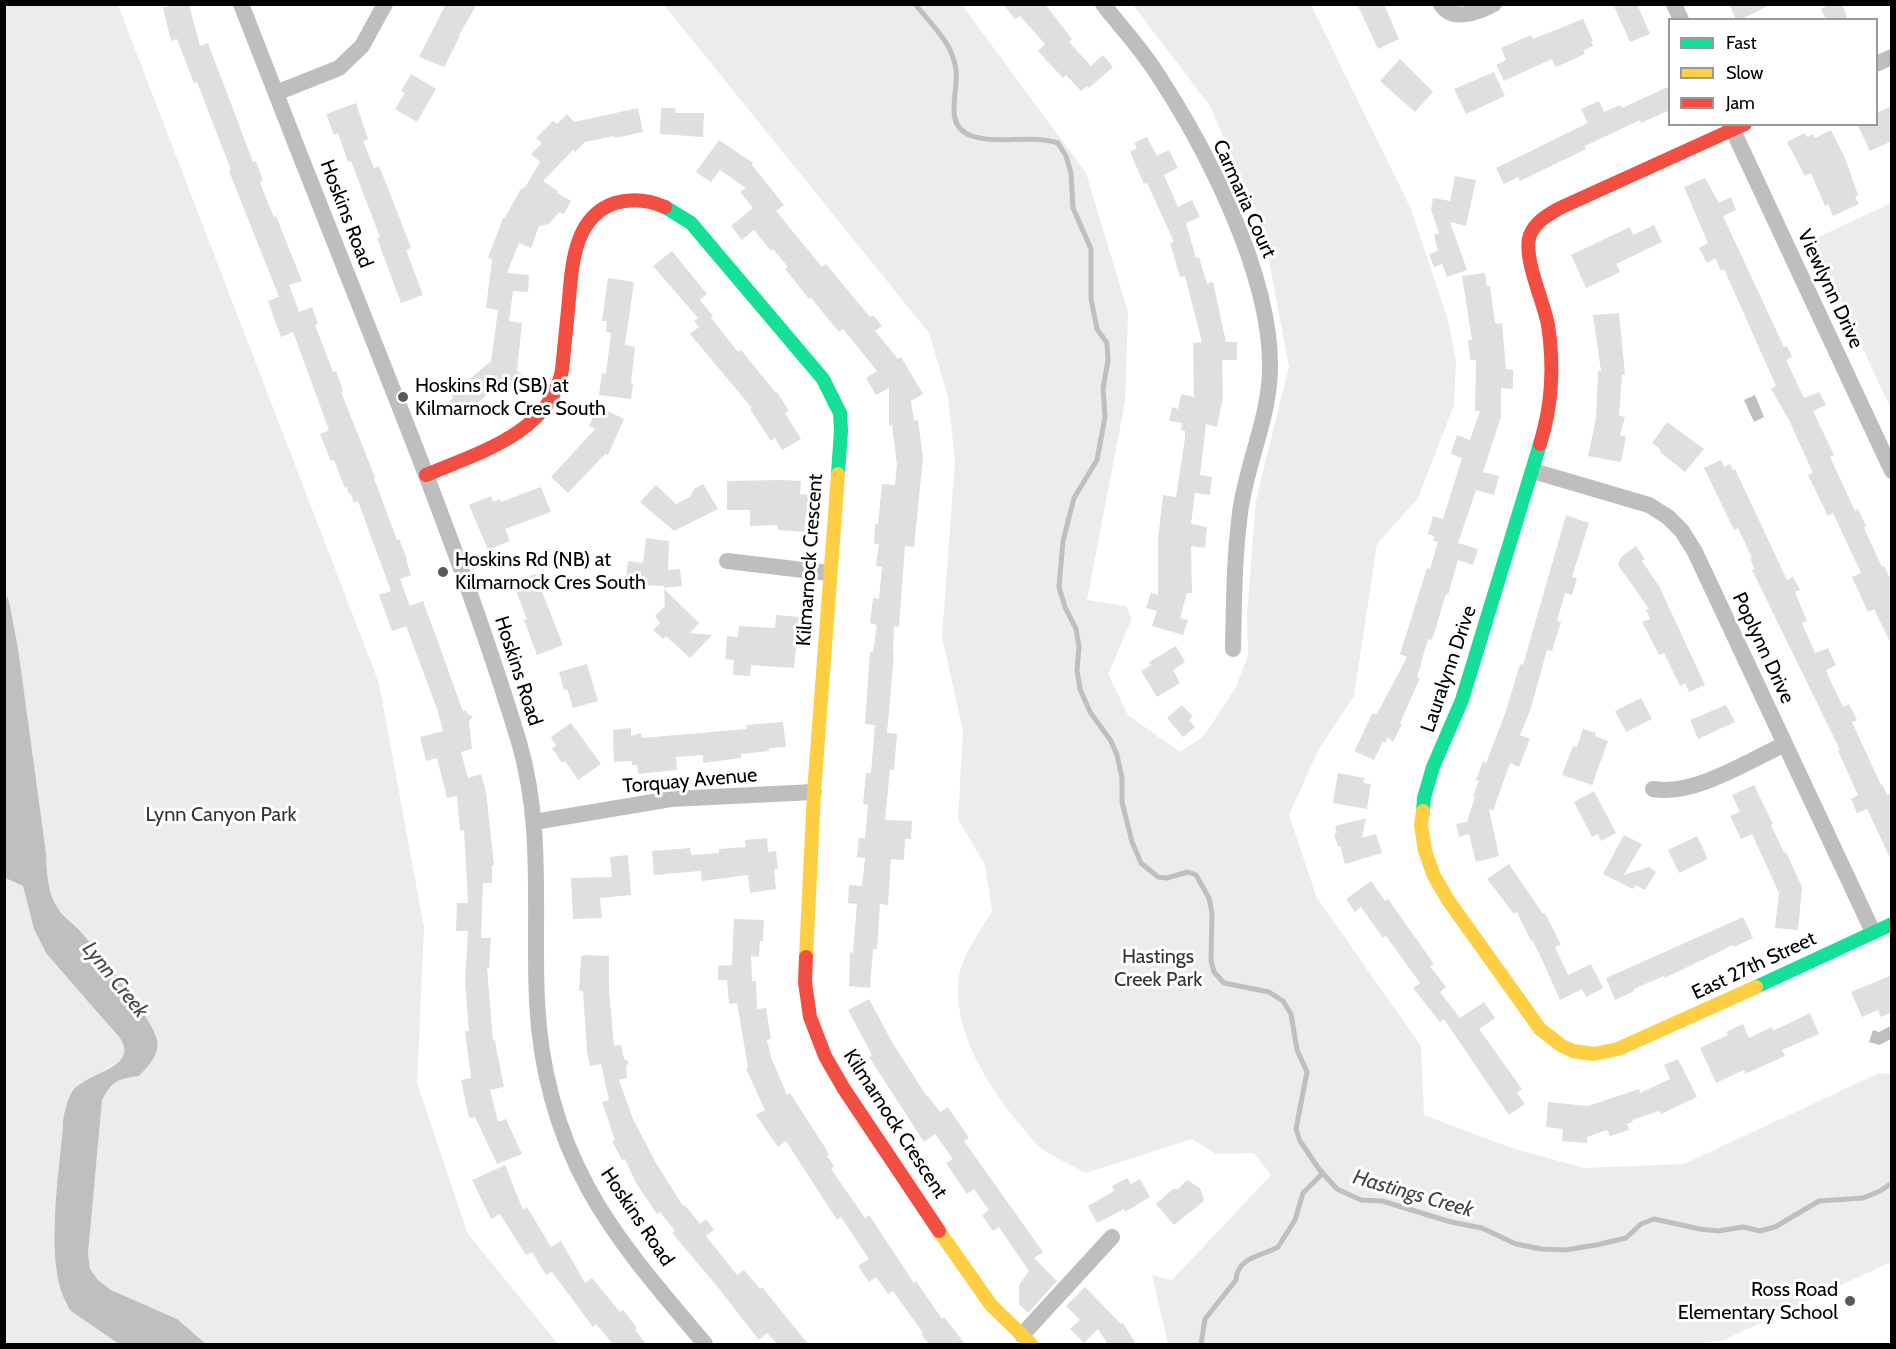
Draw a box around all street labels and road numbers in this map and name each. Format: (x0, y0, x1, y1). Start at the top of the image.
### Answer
street label: Carmaria Court (1207, 136, 1281, 262)
street label: Hoskins Road (314, 157, 378, 271)
street label: Viewlynn Drive (1792, 226, 1868, 352)
street label: Kilmarnock Crescent (792, 473, 828, 647)
street label: Poplynn Drive (1727, 589, 1799, 707)
street label: Lauralynn Drive (1416, 603, 1482, 735)
street label: Hoskins Road (489, 613, 547, 729)
street label: Torquay Avenue (622, 763, 758, 799)
street label: East 27th Street (1688, 927, 1820, 1005)
street label: Kilmarnock Crescent (838, 1045, 952, 1203)
street label: Hoskins Road (595, 1163, 679, 1271)

